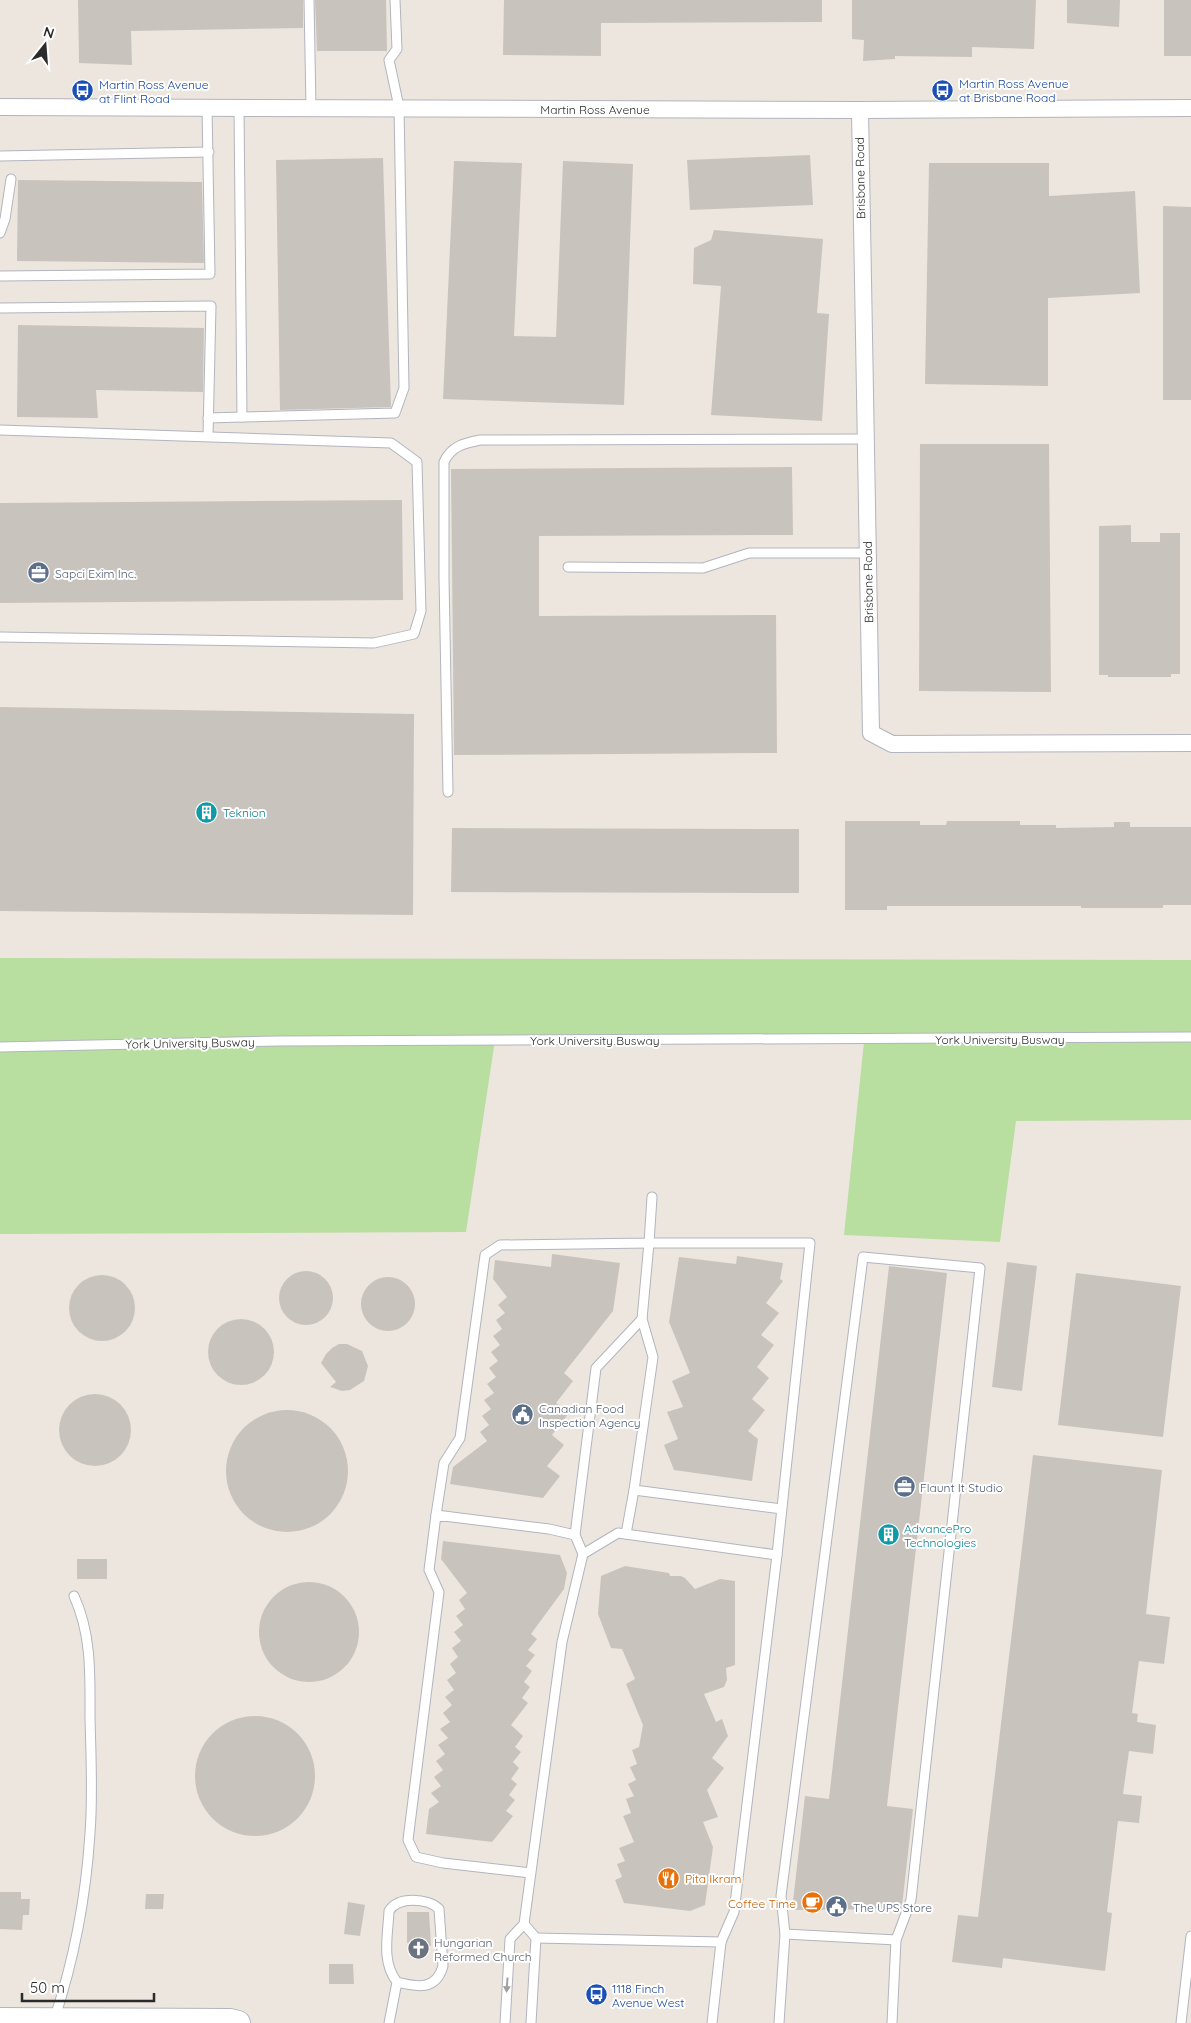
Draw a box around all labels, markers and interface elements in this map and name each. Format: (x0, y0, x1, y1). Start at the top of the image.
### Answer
north arrow (20, 20, 70, 70)
text: N (41, 22, 56, 43)
place label: Martin Ross Avenue at Brisbane Road (959, 76, 1069, 105)
place label: Martin Ross Avenue at Flint Road (99, 77, 209, 106)
bus stop icon: Martin Ross Avenue at Brisbane Road (931, 78, 955, 102)
bus stop icon: Martin Ross Avenue at Flint Road (71, 79, 95, 103)
street label: Martin Ross Avenue (540, 102, 650, 117)
street label: Brisbane Road (852, 137, 868, 219)
street label: Brisbane Road (860, 541, 876, 623)
office icon: Sapci Exim Inc. (27, 561, 51, 585)
place label: Sapci Exim Inc. (55, 566, 136, 581)
building icon: Teknion (195, 800, 219, 824)
place label: Teknion (223, 805, 266, 820)
street label: York University Busway (935, 1032, 1065, 1047)
street label: York University Busway (530, 1033, 660, 1048)
street label: York University Busway (125, 1034, 255, 1052)
place label: Canadian Food Inspection Agency (539, 1401, 641, 1430)
public building icon: Canadian Food Inspection Agency (511, 1403, 535, 1427)
office icon: Flaunt It Studio (892, 1475, 916, 1499)
place label: Flaunt It Studio (920, 1480, 1003, 1495)
place label: AdvancePro Technologies (904, 1521, 977, 1550)
building icon: AdvancePro Technologies (876, 1523, 900, 1547)
restaurant icon: Pita Ikram (657, 1866, 681, 1890)
place label: Pita Ikram (685, 1871, 742, 1886)
cafe icon: Coffee Time (800, 1891, 824, 1915)
public building icon: The UPS Store (825, 1895, 849, 1919)
place label: Coffee Time (728, 1896, 796, 1911)
place label: The UPS Store (853, 1900, 932, 1915)
place label: Hungarian Reformed Church (434, 1935, 532, 1964)
church icon: Hungarian Reformed Church (406, 1937, 430, 1961)
scale bar (22, 1970, 155, 2002)
one-way arrow (503, 1977, 511, 1993)
text: 50 m (30, 1978, 65, 1997)
place label: 1118 Finch Avenue West (612, 1981, 684, 2010)
bus stop icon: 1118 Finch Avenue West (584, 1983, 608, 2007)

